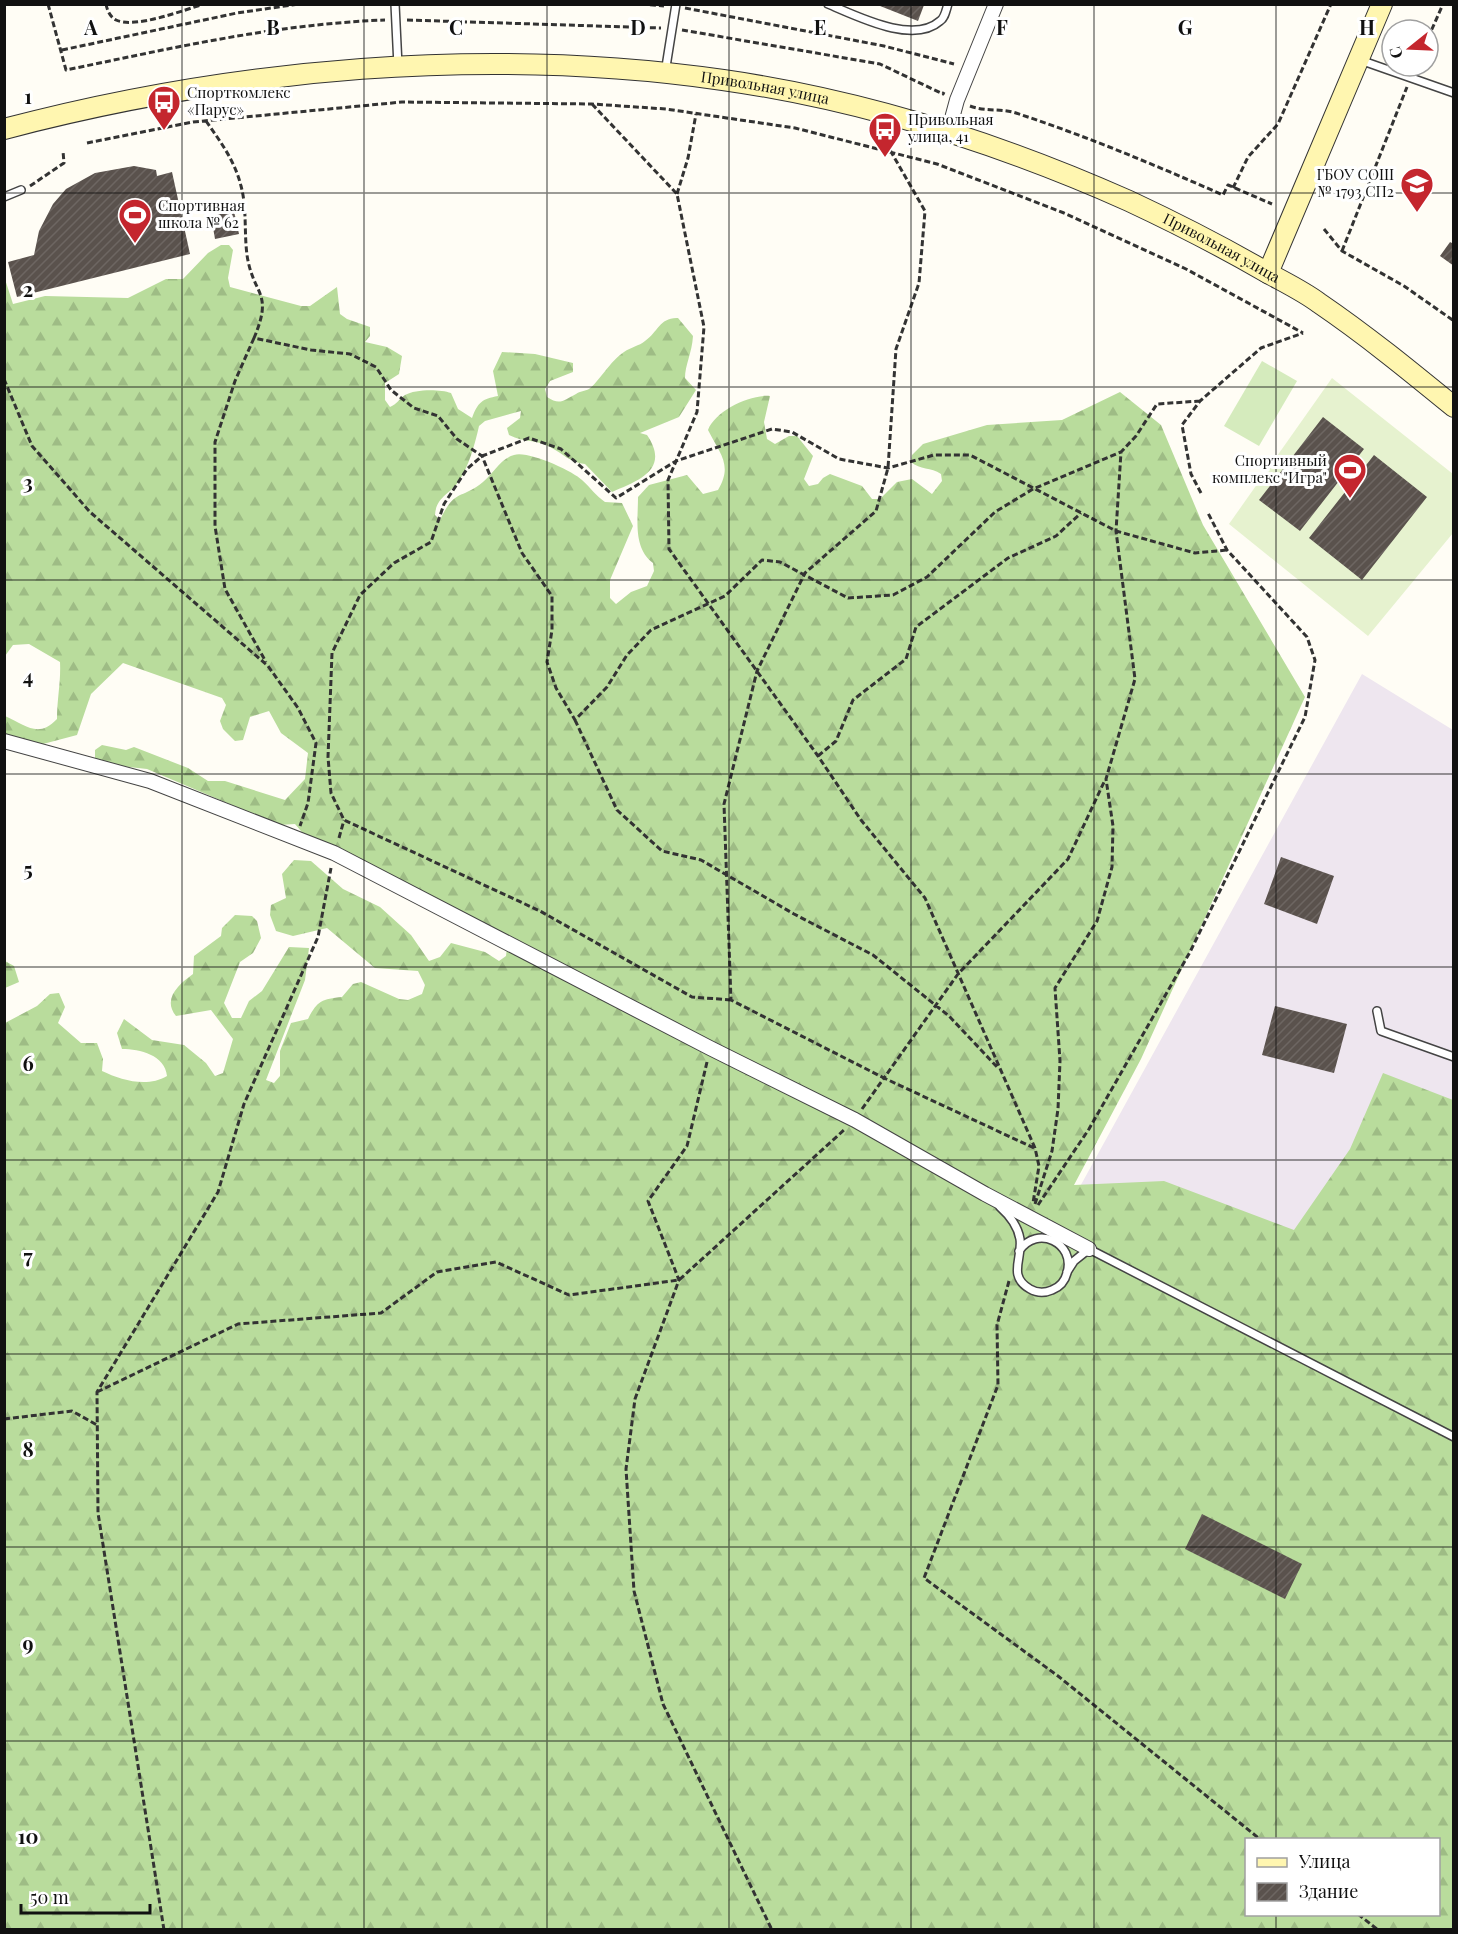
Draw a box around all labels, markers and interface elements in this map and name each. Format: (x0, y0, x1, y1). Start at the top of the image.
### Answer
text: A (83, 13, 98, 40)
text: B (266, 13, 280, 40)
text: C (449, 13, 463, 40)
text: D (630, 13, 646, 40)
text: E (814, 13, 826, 40)
text: F (996, 13, 1008, 40)
text: G (1178, 13, 1193, 40)
text: H (1359, 13, 1375, 40)
north arrow (1380, 18, 1440, 78)
text: С (1384, 44, 1407, 61)
street label: Привольная улица (700, 66, 832, 109)
text: 1 (24, 82, 32, 109)
place label: Спорткомлекс «Парус» (187, 82, 291, 119)
bus stop icon: Спорткомлекс «Парус» (146, 84, 182, 131)
place label: Привольная улица, 41 (907, 109, 994, 146)
bus stop icon: Привольная улица, 41 (867, 111, 903, 158)
place label: ГБОУ СОШ № 1793 СП2 (1316, 164, 1394, 201)
school or university icon: ГБОУ СОШ № 1793 СП2 (1399, 166, 1435, 213)
place label: Спортивная школа № 62 (158, 195, 245, 232)
sports icon: Спортивная школа № 62 (117, 197, 153, 244)
street label: Привольная улица (1160, 208, 1284, 287)
text: 2 (23, 275, 33, 302)
place label: Спортивный комплекс "Игра" (1212, 450, 1327, 487)
sports icon: Спортивный комплекс "Игра" (1332, 452, 1368, 499)
text: 3 (23, 468, 33, 495)
text: 4 (23, 662, 33, 689)
text: 5 (23, 855, 33, 882)
text: 6 (22, 1049, 34, 1076)
text: 7 (23, 1242, 33, 1269)
text: 8 (22, 1435, 34, 1462)
text: 9 (22, 1629, 34, 1656)
text: 10 (18, 1822, 38, 1849)
legend (1245, 1838, 1440, 1916)
text: Улица (1298, 1849, 1350, 1873)
scale bar (21, 1877, 150, 1915)
text: Здание (1299, 1879, 1358, 1903)
text: 50 m (30, 1885, 69, 1909)

